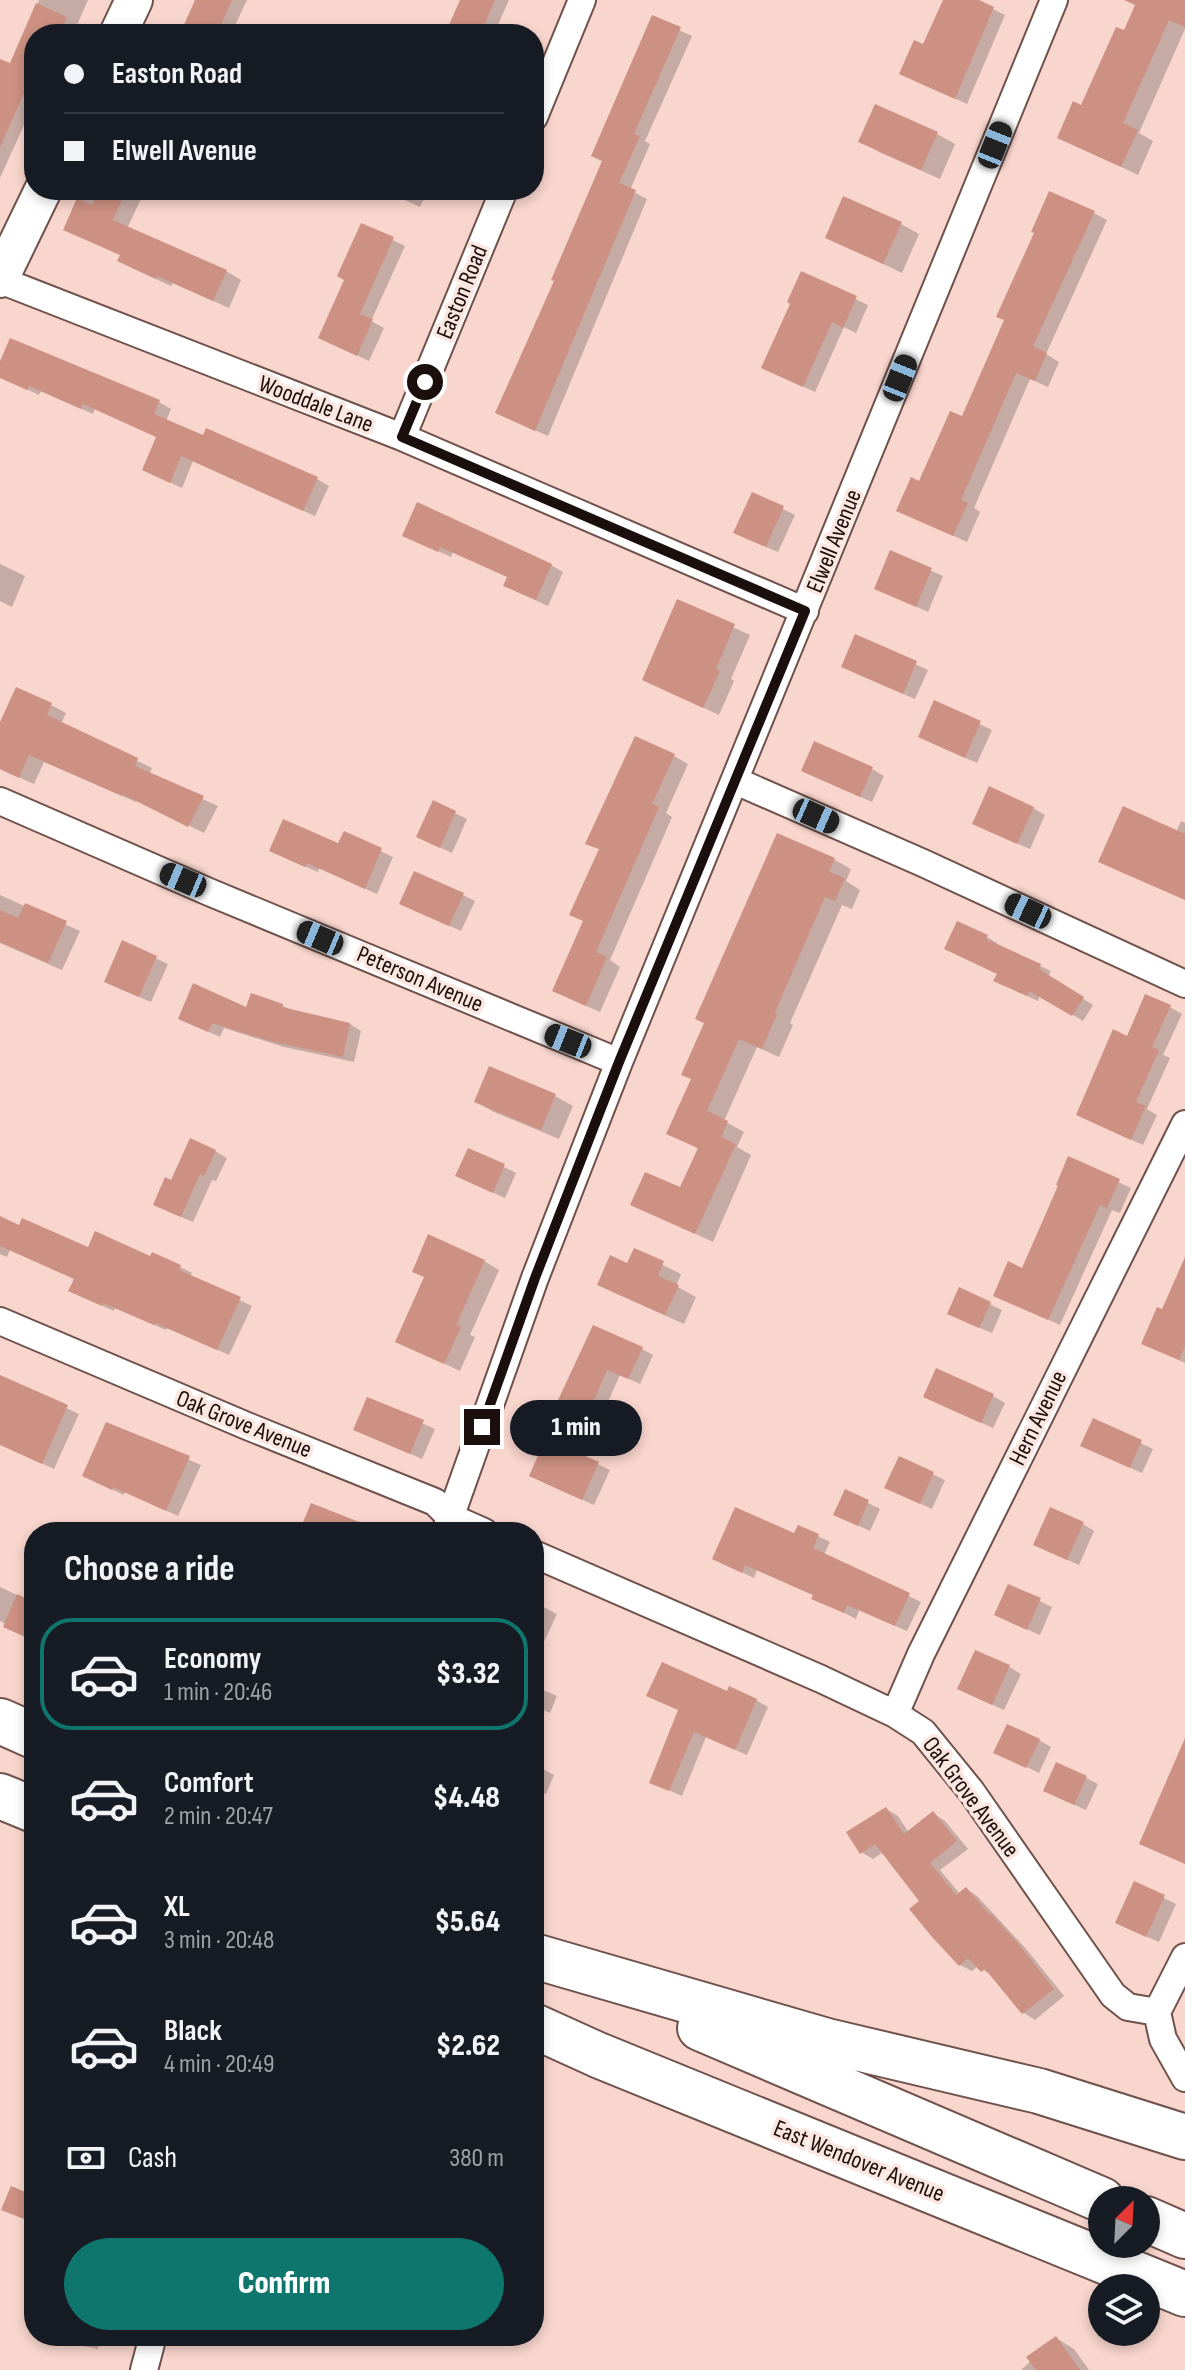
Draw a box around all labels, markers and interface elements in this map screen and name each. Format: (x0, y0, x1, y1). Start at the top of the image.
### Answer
text: Easton Road (112, 56, 242, 92)
car (975, 118, 1015, 172)
text: Elwell Avenue (112, 133, 257, 169)
street label: Easton Road (430, 241, 494, 343)
car (880, 351, 920, 405)
route start (407, 364, 443, 400)
street label: Wooddale Lane (255, 369, 377, 439)
street label: Elwell Avenue (800, 485, 868, 597)
car (789, 795, 843, 837)
car (156, 860, 210, 900)
car (1001, 890, 1055, 932)
car (293, 918, 347, 958)
street label: Peterson Avenue (352, 939, 488, 1019)
car (541, 1021, 595, 1061)
street label: Hern Avenue (1003, 1366, 1073, 1470)
street label: Oak Grove Avenue (172, 1384, 316, 1464)
callout: 1 min (510, 1399, 642, 1455)
route end (464, 1409, 500, 1445)
text: 1 min (551, 1412, 601, 1443)
text: Choose a ride (64, 1548, 235, 1591)
icon: car (68, 1638, 140, 1710)
text: Economy (164, 1641, 261, 1677)
text: $3.32 (436, 1656, 500, 1692)
text: 1 min · 20:46 (164, 1677, 273, 1708)
street label: Oak Grove Avenue (916, 1731, 1026, 1863)
icon: car (68, 1762, 140, 1834)
text: Comfort (164, 1765, 254, 1801)
text: $4.48 (433, 1780, 500, 1816)
text: 2 min · 20:47 (164, 1801, 273, 1832)
icon: car (68, 1886, 140, 1958)
text: XL (164, 1889, 190, 1925)
text: $5.64 (435, 1904, 500, 1940)
text: 3 min · 20:48 (164, 1925, 274, 1956)
icon: car (68, 2010, 140, 2082)
text: Black (164, 2013, 222, 2049)
text: $2.62 (436, 2028, 500, 2064)
text: 4 min · 20:49 (164, 2049, 274, 2080)
street label: East Wendover Avenue (769, 2114, 949, 2208)
icon: cash (64, 2136, 108, 2180)
text: Cash (128, 2140, 177, 2176)
text: 380 m (449, 2143, 504, 2174)
north arrow (1088, 2186, 1160, 2258)
map controls (1088, 2186, 1160, 2346)
button: Confirm (64, 2238, 504, 2330)
button: layers (1088, 2274, 1160, 2346)

